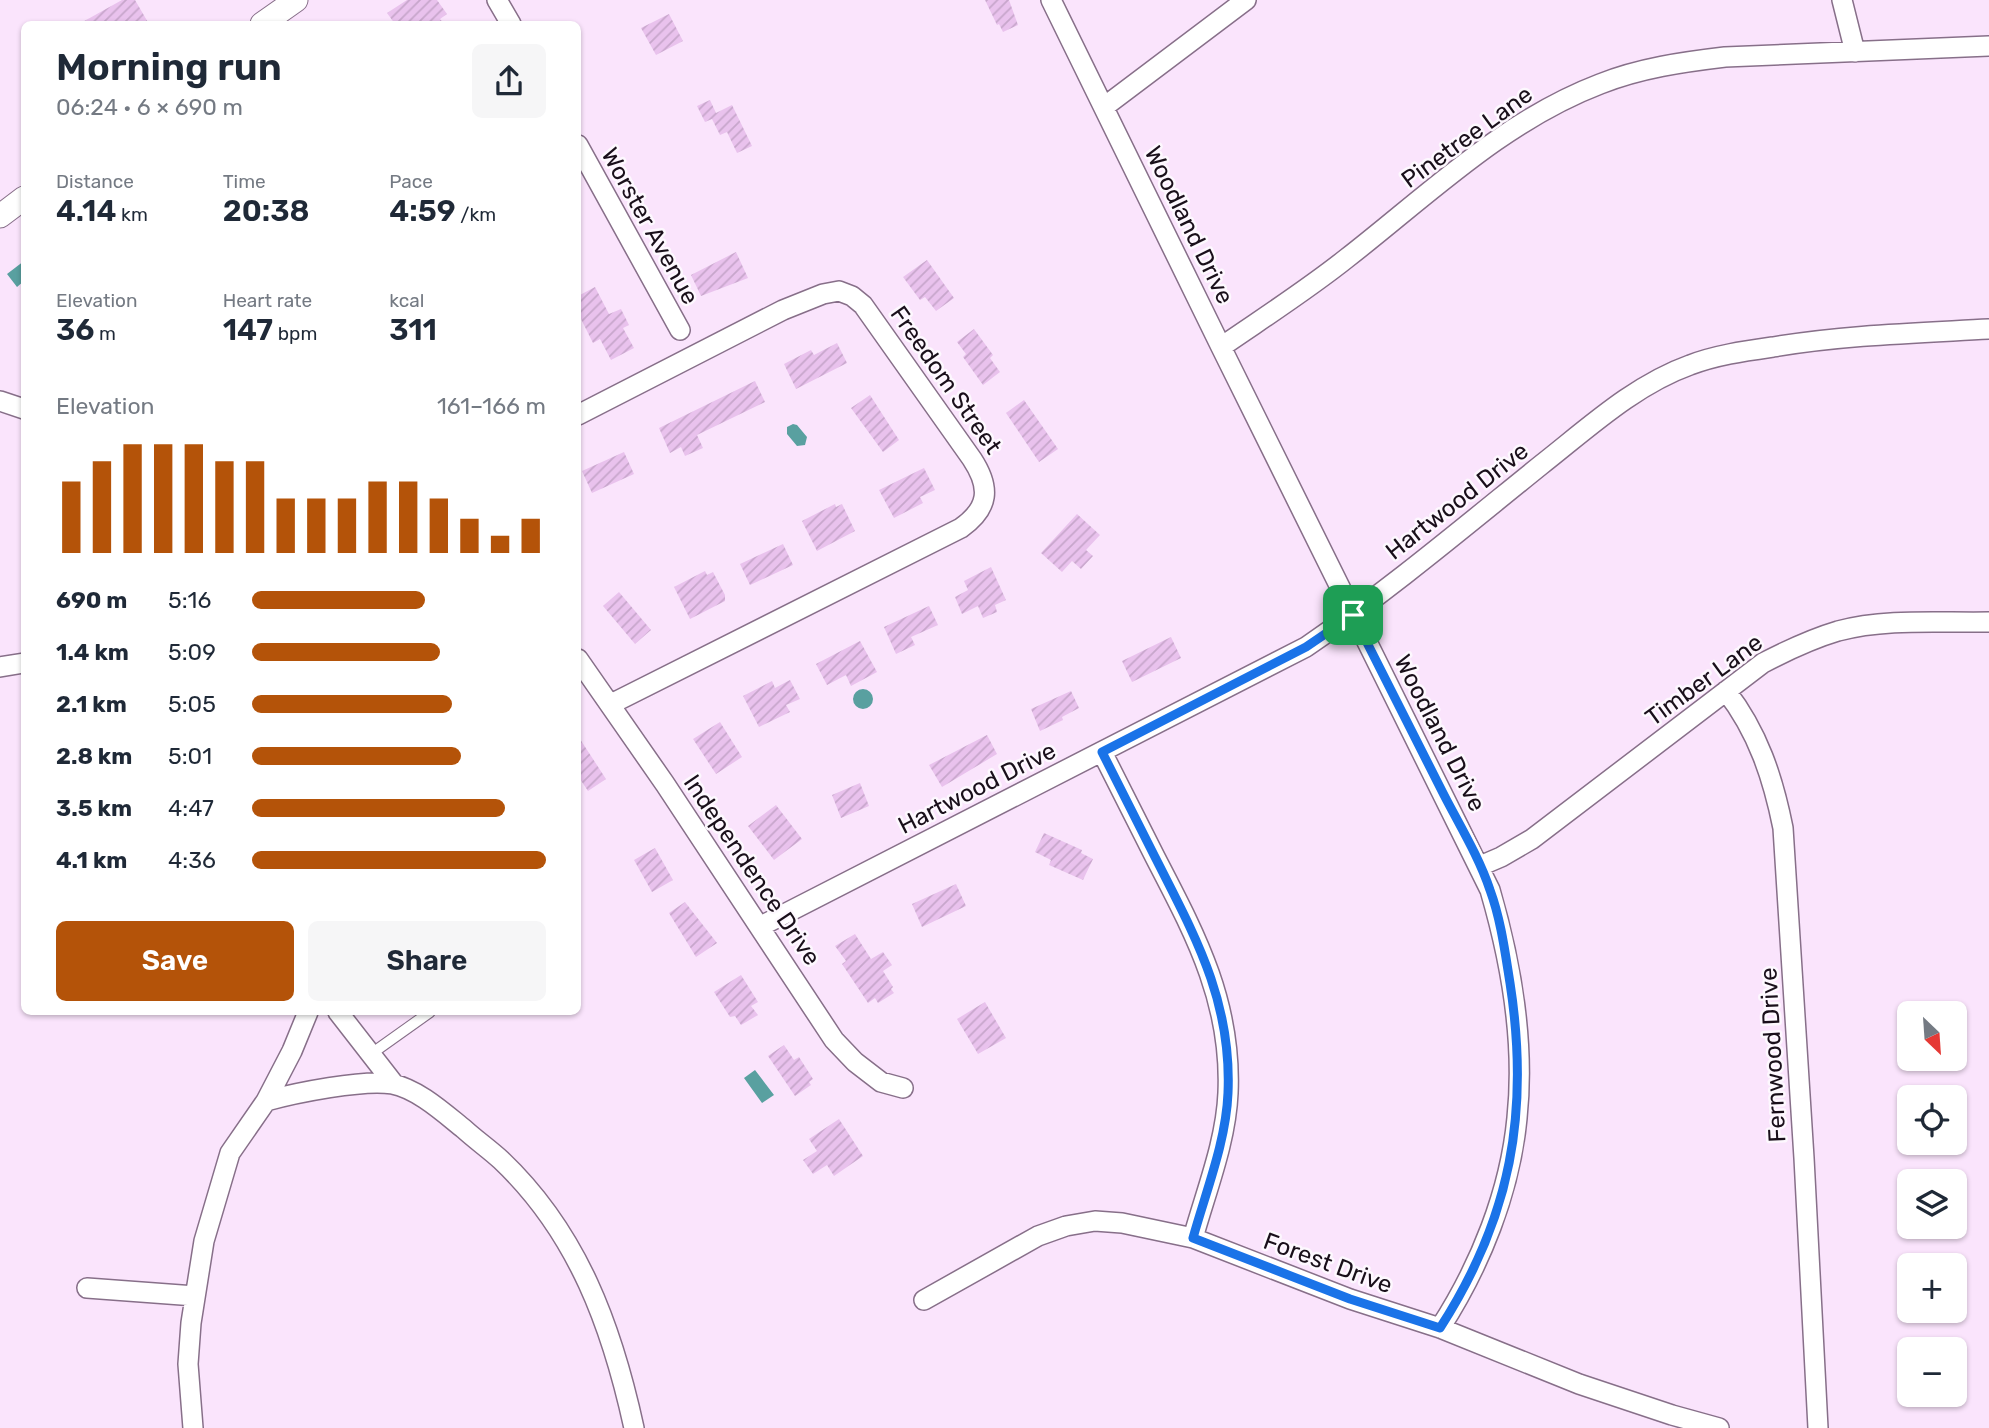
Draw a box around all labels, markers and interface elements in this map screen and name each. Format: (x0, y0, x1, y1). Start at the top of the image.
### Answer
text: Morning run (56, 44, 282, 90)
button: share (472, 44, 546, 118)
street label: Pinetree Lane (1396, 80, 1538, 194)
text: 06:24 · 6 × 690 m (56, 93, 243, 121)
street label: Woodland Drive (1139, 142, 1239, 308)
street label: Worster Avenue (595, 143, 705, 309)
text: Distance (56, 170, 134, 193)
text: Time (223, 170, 266, 193)
text: Pace (389, 170, 433, 193)
text: 4.14 (56, 193, 116, 229)
text: 20:38 (223, 193, 310, 229)
text: 4:59 (389, 193, 456, 229)
text: km (116, 203, 148, 226)
text: /km (456, 203, 496, 226)
text: Elevation (56, 289, 137, 312)
text: Heart rate (223, 289, 312, 312)
text: kcal (389, 289, 424, 312)
street label: Freedom Street (885, 301, 1007, 459)
text: 36 (56, 312, 94, 348)
text: 147 (223, 312, 273, 348)
text: 311 (389, 312, 437, 348)
text: m (94, 322, 116, 345)
text: bpm (273, 322, 317, 345)
text: Elevation (56, 392, 155, 420)
text: 161–166 m (437, 392, 546, 420)
street label: Hartwood Drive (1380, 437, 1534, 565)
pin (1323, 585, 1383, 645)
text: 690 m (56, 586, 127, 614)
text: 5:16 (168, 586, 211, 614)
icon: arrive (1334, 596, 1372, 634)
street label: Timber Lane (1640, 628, 1768, 732)
text: 1.4 km (56, 638, 129, 666)
text: 5:09 (168, 638, 216, 666)
street label: Woodland Drive (1388, 650, 1492, 816)
text: 2.1 km (56, 690, 127, 718)
text: 5:05 (168, 690, 216, 718)
street label: Hartwood Drive (893, 736, 1061, 840)
text: 2.8 km (56, 742, 132, 770)
text: 5:01 (168, 742, 212, 770)
street label: Independence Drive (678, 769, 826, 971)
text: 3.5 km (56, 794, 132, 822)
text: 4:47 (168, 794, 214, 822)
text: 4.1 km (56, 846, 127, 874)
text: 4:36 (168, 846, 216, 874)
button: Save (56, 921, 294, 1001)
button: Share (308, 921, 546, 1001)
street label: Fernwood Drive (1754, 967, 1792, 1143)
north arrow (1897, 1001, 1967, 1071)
map controls (1897, 1001, 1967, 1407)
button: locate (1897, 1085, 1967, 1155)
button: layers (1897, 1169, 1967, 1239)
street label: Forest Drive (1260, 1227, 1396, 1299)
button: + (1897, 1253, 1967, 1323)
button: − (1897, 1337, 1967, 1407)

